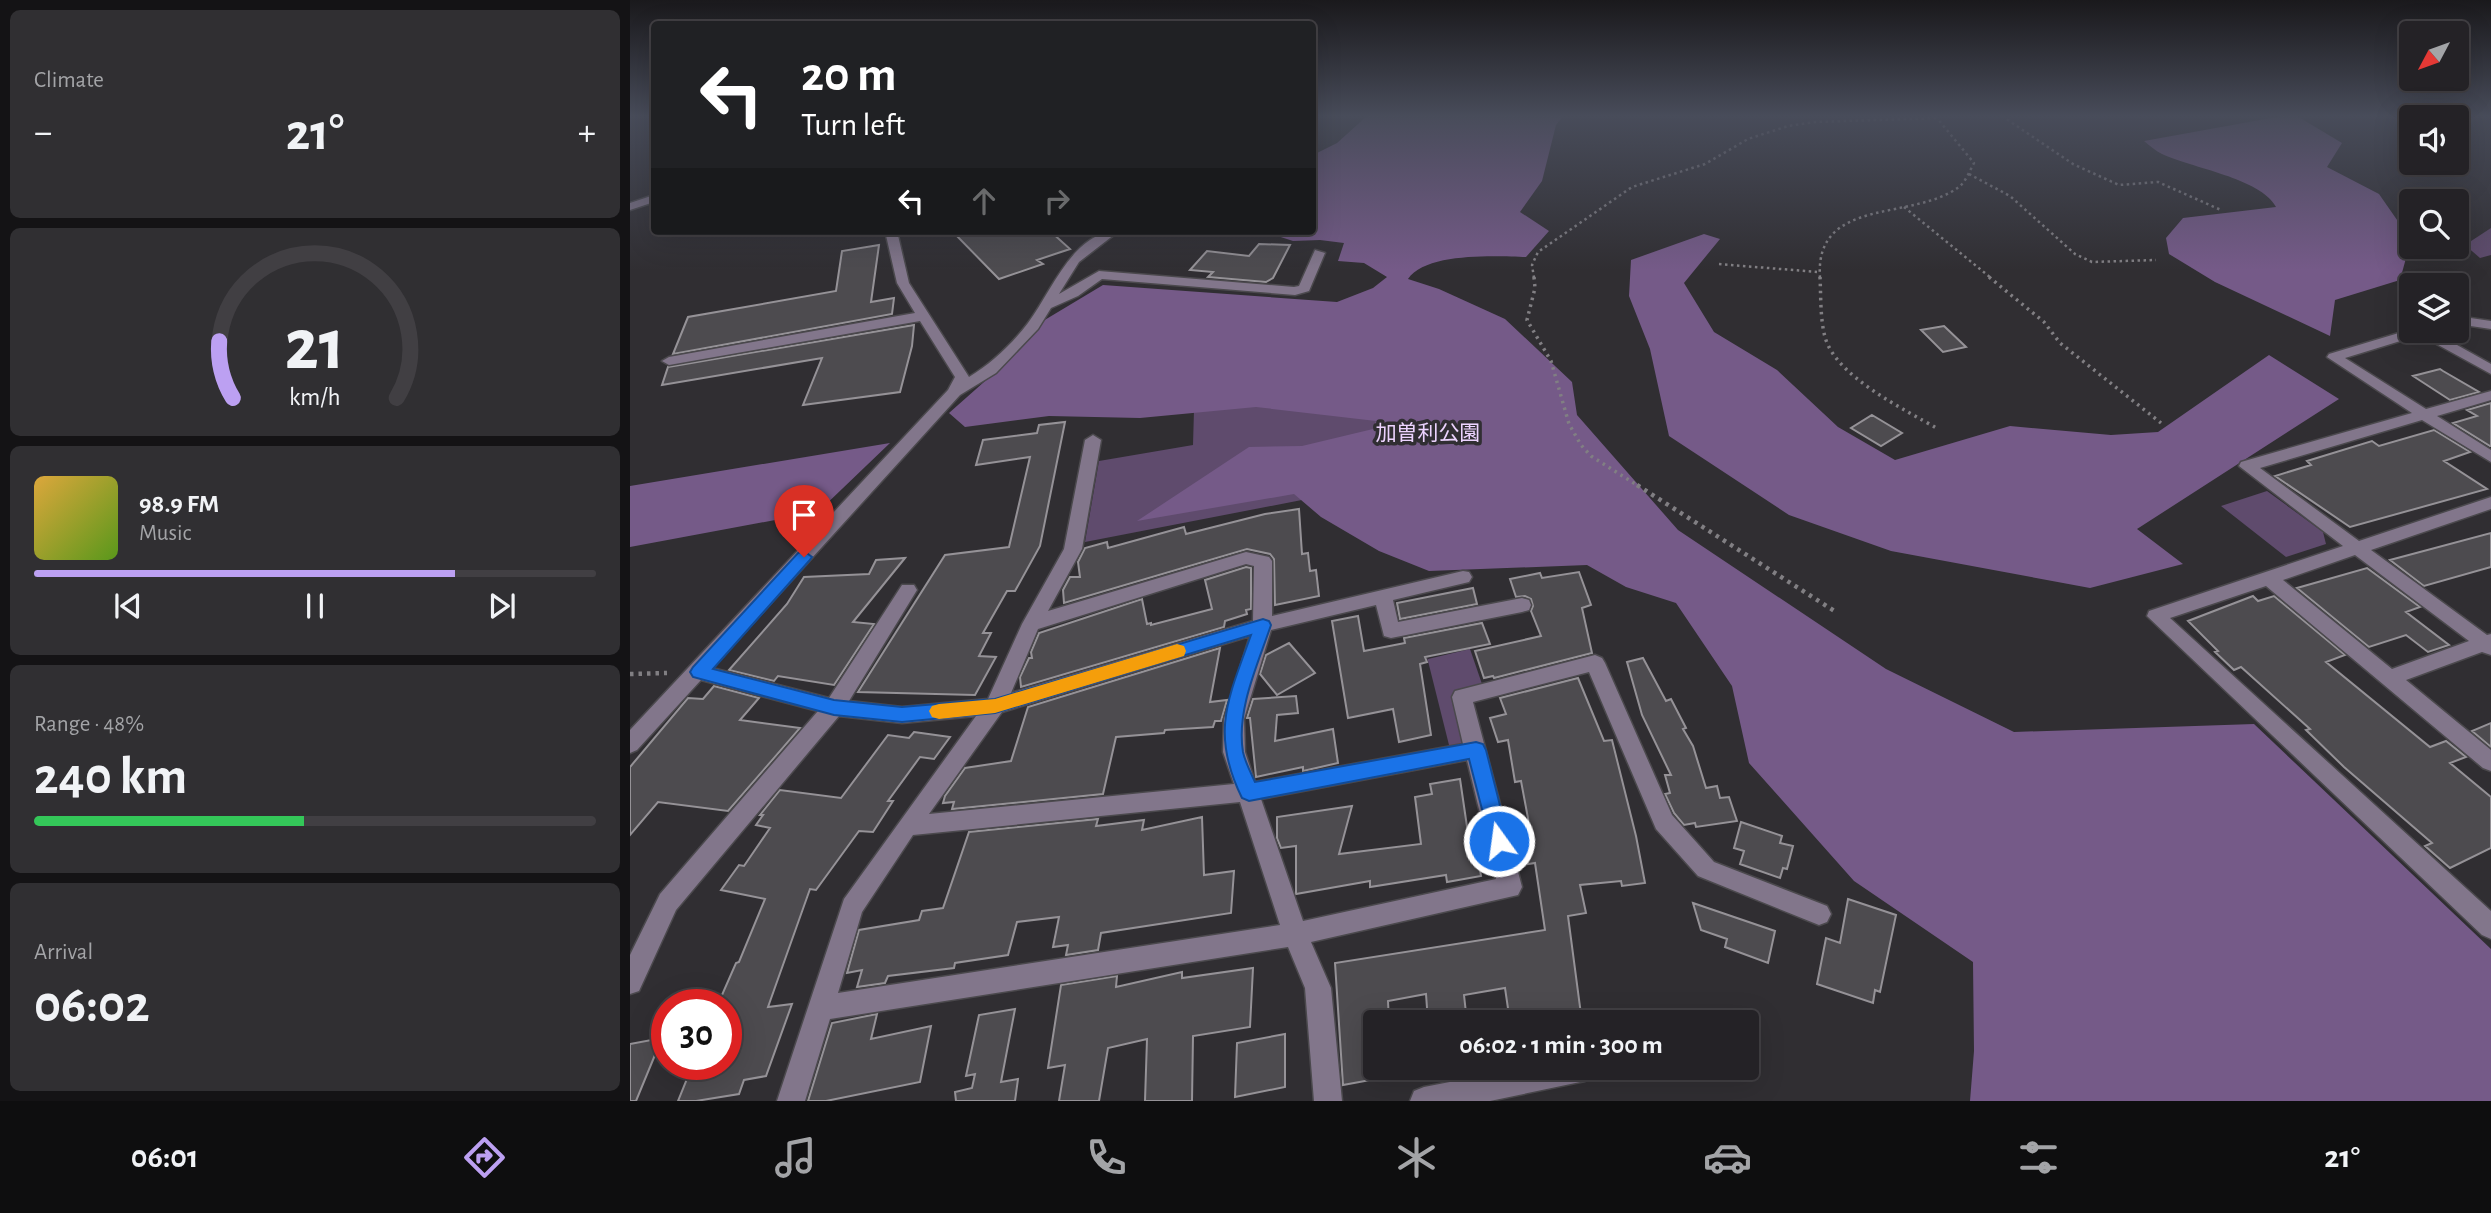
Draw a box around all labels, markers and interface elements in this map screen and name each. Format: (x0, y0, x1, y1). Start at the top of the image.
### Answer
north arrow (2399, 21, 2469, 91)
map controls (2399, 21, 2469, 343)
icon: left (686, 49, 777, 140)
text: 20 m (801, 51, 897, 100)
text: Climate (34, 69, 104, 92)
button: sound (2399, 105, 2469, 175)
text: 21° (286, 107, 344, 159)
text: Turn left (801, 109, 905, 141)
text: − (34, 114, 52, 152)
text: + (578, 114, 596, 152)
icon: left (892, 182, 930, 220)
icon: ahead (965, 182, 1003, 220)
icon: right (1038, 182, 1076, 220)
button: search (2399, 189, 2469, 259)
button: layers (2399, 273, 2469, 343)
text: 21 (285, 311, 345, 384)
text: km/h (289, 385, 341, 410)
park label: 加曽利公園 (1376, 422, 1481, 444)
pin (774, 485, 834, 557)
text: 98.9 FM (139, 491, 219, 517)
icon: arrive (785, 496, 823, 534)
text: Music (139, 522, 191, 545)
icon: previous (109, 587, 147, 625)
icon: pause (296, 587, 334, 625)
icon: next (483, 587, 521, 625)
text: Range · 48% (34, 713, 144, 736)
text: 240 km (34, 751, 187, 803)
position arrow (1462, 804, 1536, 878)
text: Arrival (34, 941, 93, 964)
text: 06:02 (34, 979, 150, 1031)
speed limit sign: 30 (651, 989, 742, 1080)
text: 06:02 · 1 min · 300 m (1459, 1032, 1663, 1058)
icon: directions (460, 1133, 509, 1182)
icon: music (771, 1133, 820, 1182)
icon: phone (1082, 1133, 1131, 1182)
icon: climate (1392, 1133, 1441, 1182)
icon: car (1703, 1133, 1752, 1182)
icon: filters (2014, 1133, 2063, 1182)
text: 06:01 (131, 1141, 198, 1173)
text: 21° (2324, 1141, 2360, 1173)

